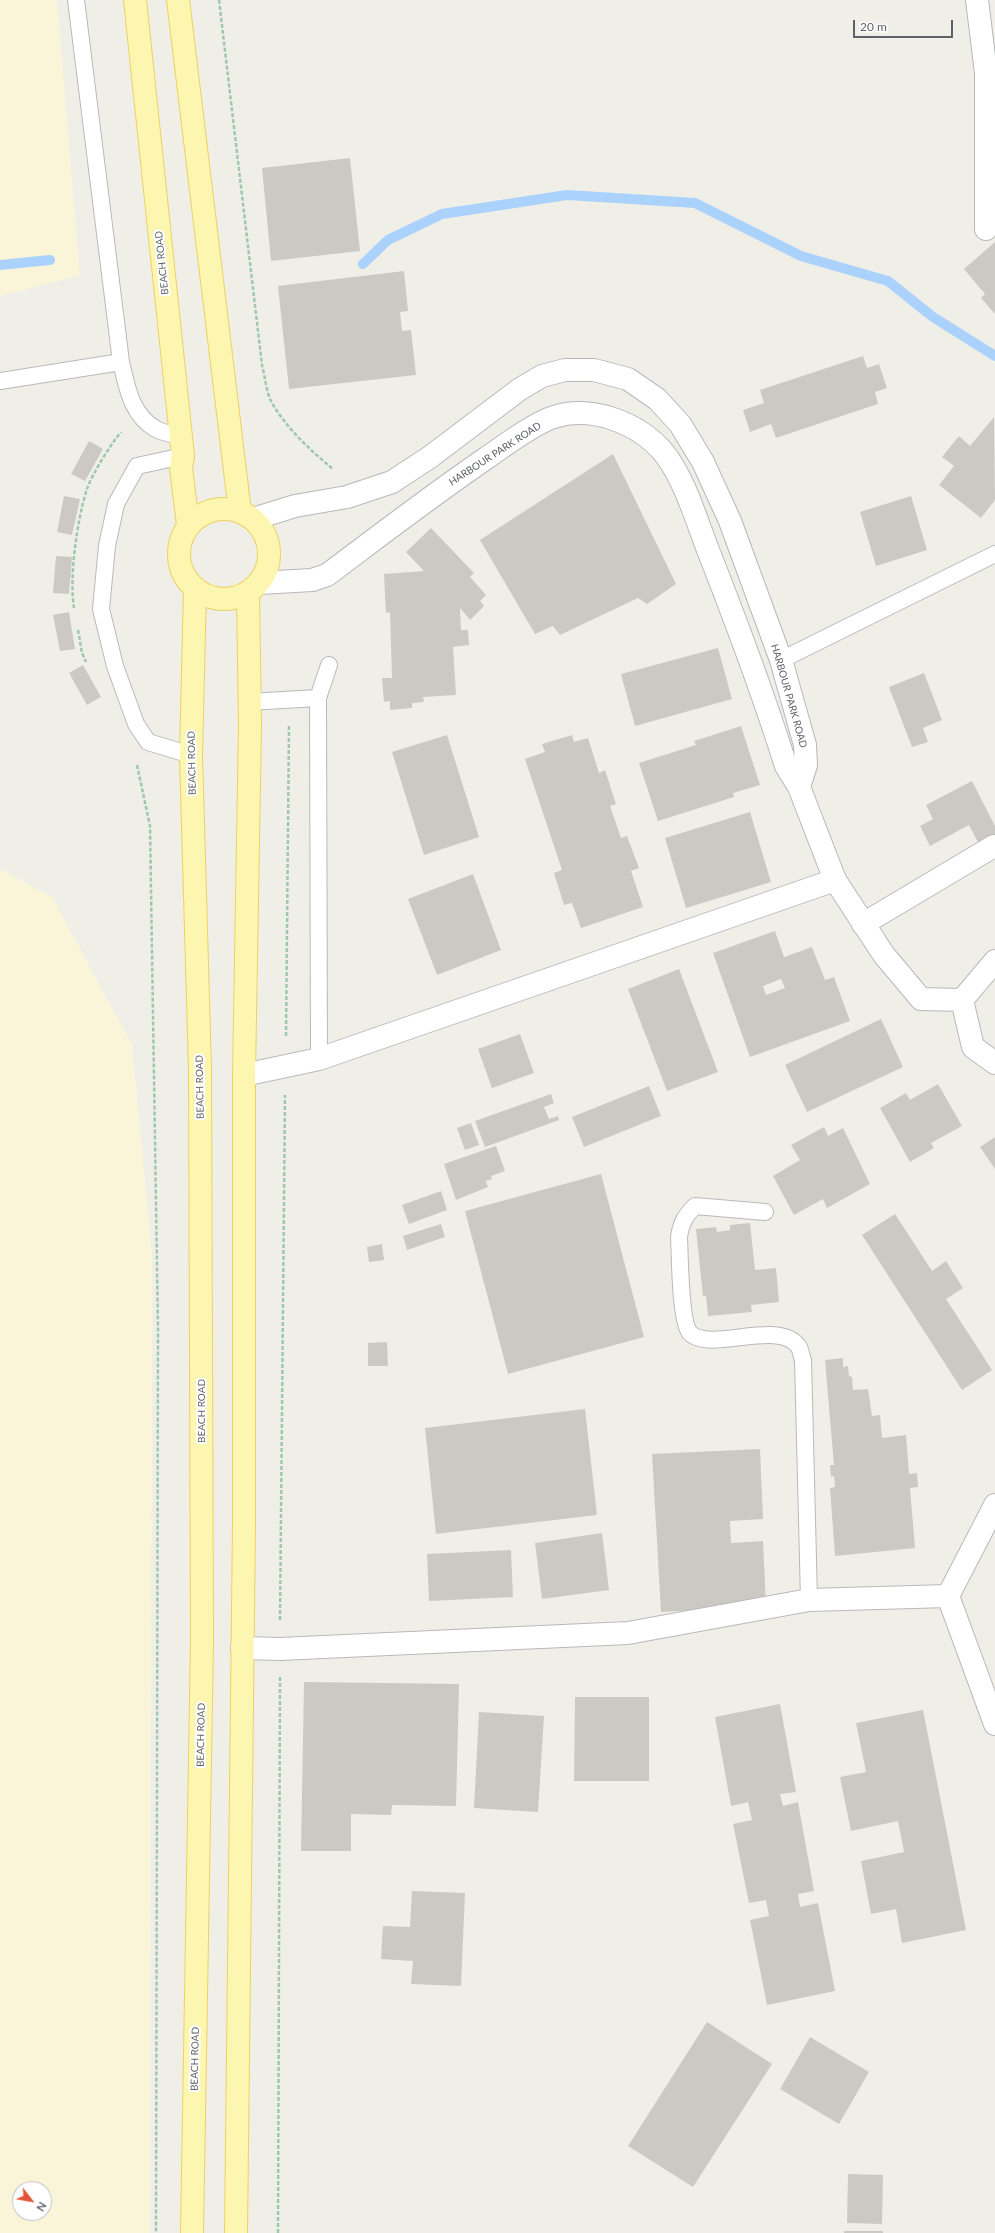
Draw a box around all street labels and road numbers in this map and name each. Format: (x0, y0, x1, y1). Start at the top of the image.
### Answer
street label: BEACH ROAD (153, 231, 171, 295)
street label: HARBOUR PARK ROAD (447, 420, 543, 488)
street label: HARBOUR PARK ROAD (768, 643, 810, 749)
street label: BEACH ROAD (185, 731, 199, 795)
street label: BEACH ROAD (193, 1055, 207, 1119)
street label: BEACH ROAD (196, 1379, 208, 1443)
street label: BEACH ROAD (194, 1703, 208, 1767)
street label: BEACH ROAD (188, 2027, 202, 2091)

